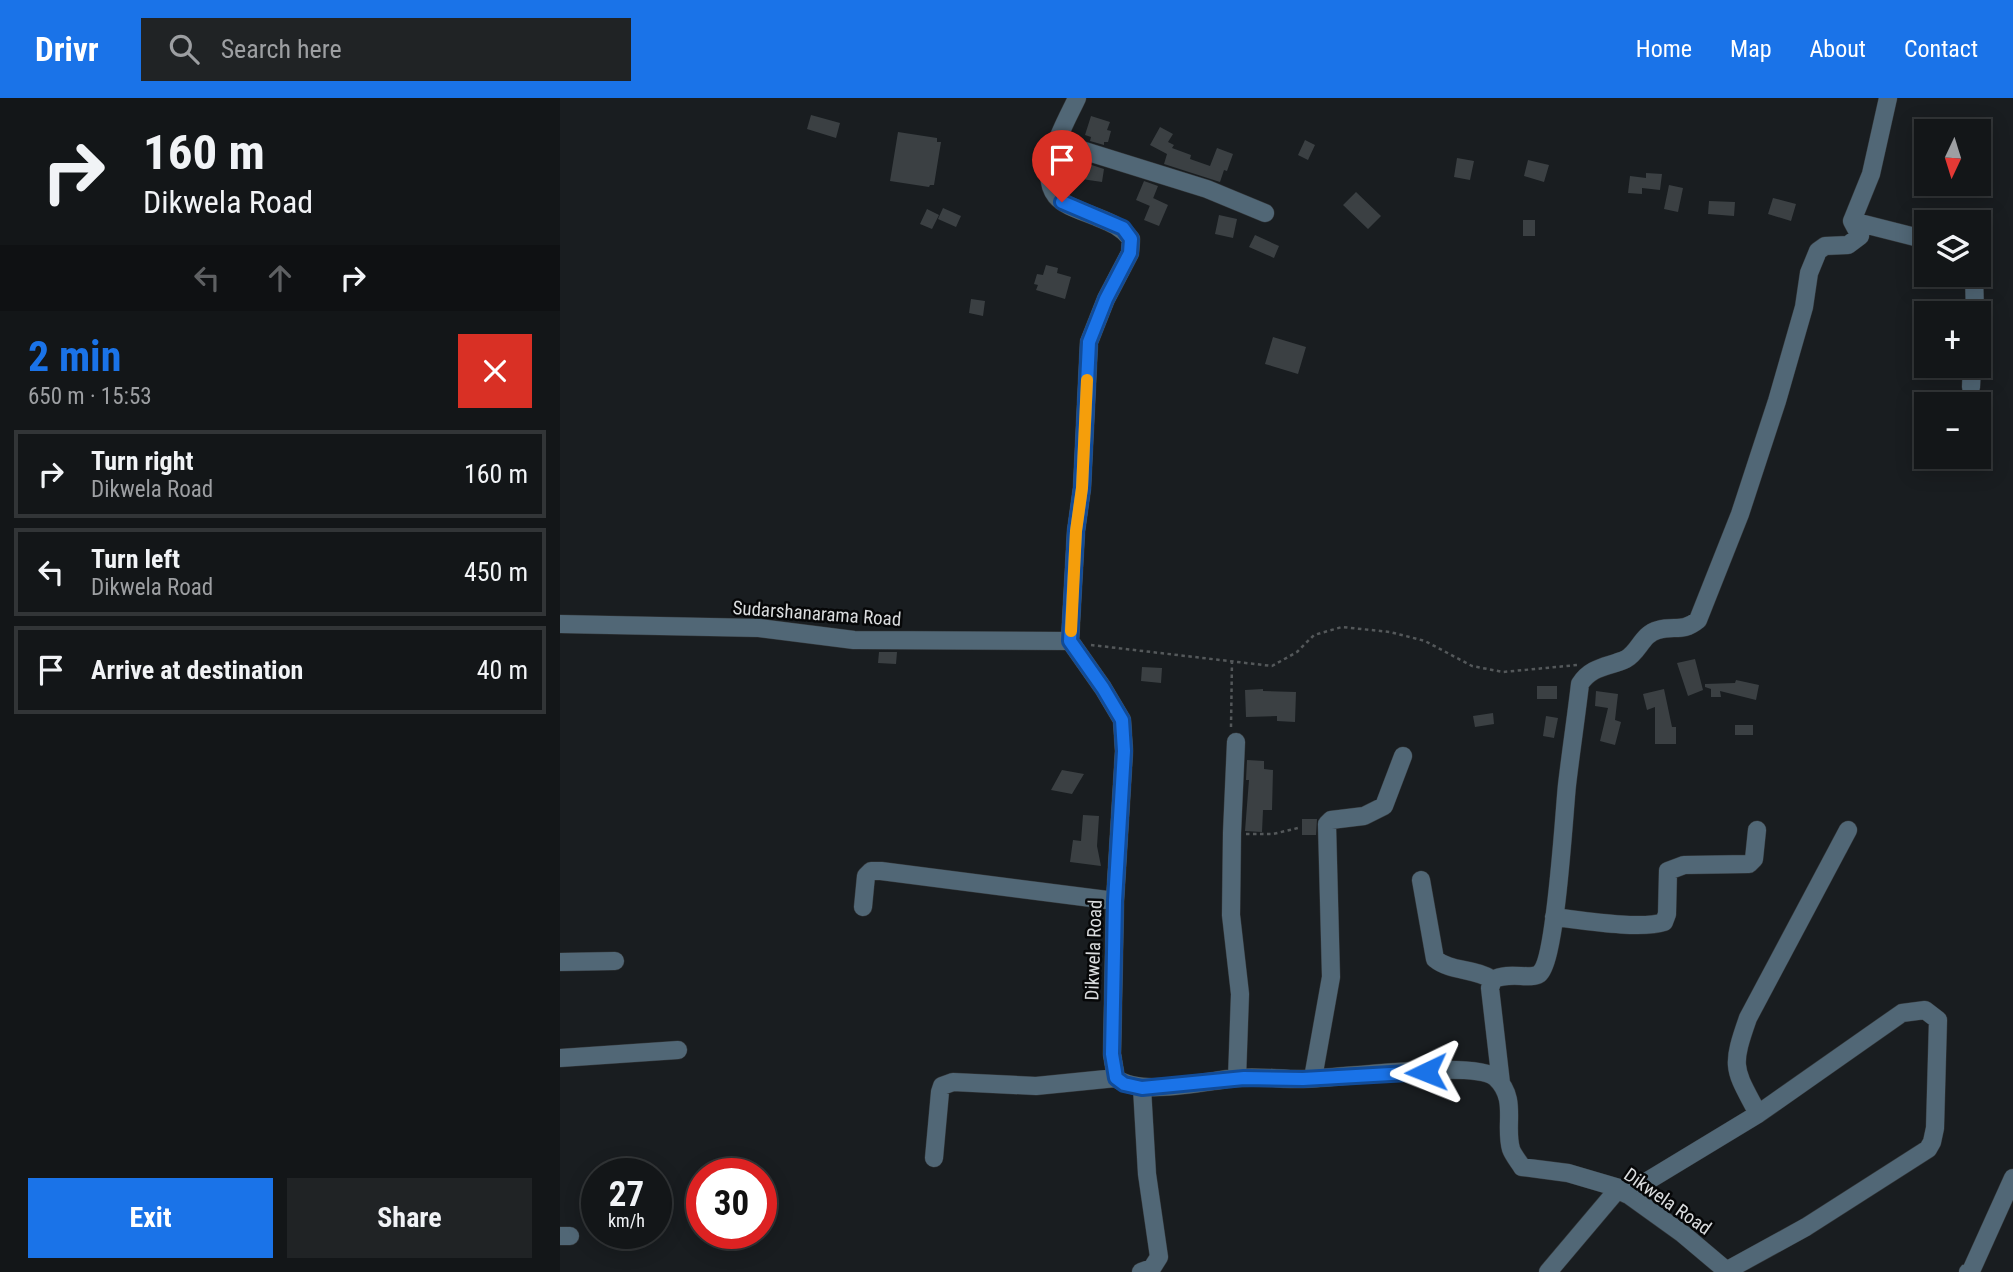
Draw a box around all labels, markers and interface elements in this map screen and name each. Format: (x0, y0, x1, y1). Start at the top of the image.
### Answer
search box (141, 18, 631, 81)
text: Drivr (35, 30, 99, 69)
icon: search (165, 30, 203, 68)
text: Search here (221, 34, 342, 64)
text: Home (1636, 35, 1692, 63)
text: Map (1730, 35, 1772, 63)
text: About (1810, 35, 1866, 63)
text: Contact (1904, 35, 1978, 63)
north arrow (1914, 119, 1992, 196)
map controls (1914, 119, 1991, 469)
text: 160 m (143, 124, 265, 181)
icon: right (28, 126, 119, 217)
pin (1032, 130, 1092, 202)
icon: arrive (1043, 141, 1081, 179)
text: Dikwela Road (143, 183, 313, 221)
button: layers (1914, 210, 1991, 287)
icon: left (188, 259, 226, 297)
icon: ahead (261, 259, 299, 297)
icon: right (334, 259, 372, 297)
button: + (1914, 301, 1991, 378)
text: 2 min (28, 332, 121, 381)
button: close (458, 334, 532, 408)
text: 650 m · 15:53 (28, 383, 152, 410)
button: − (1914, 392, 1991, 469)
text: Turn right (91, 446, 193, 476)
icon: right (32, 455, 70, 493)
text: 160 m (464, 459, 528, 489)
text: Dikwela Road (91, 476, 213, 503)
text: Turn left (91, 544, 180, 574)
icon: left (32, 553, 70, 591)
text: 450 m (464, 557, 528, 587)
text: Dikwela Road (91, 574, 213, 601)
street label: Sudarshanarama Road (732, 596, 902, 631)
icon: arrive (32, 651, 70, 689)
text: Arrive at destination (91, 655, 303, 685)
text: 40 m (477, 655, 528, 685)
street label: Dikwela Road (1080, 899, 1107, 1001)
position arrow (1389, 1035, 1463, 1109)
speed limit sign: 30 (686, 1158, 777, 1249)
street label: Dikwela Road (1620, 1163, 1716, 1240)
text: 27 (609, 1174, 644, 1215)
button: Exit (28, 1178, 273, 1258)
button: Share (287, 1178, 532, 1258)
text: km/h (608, 1210, 645, 1231)

